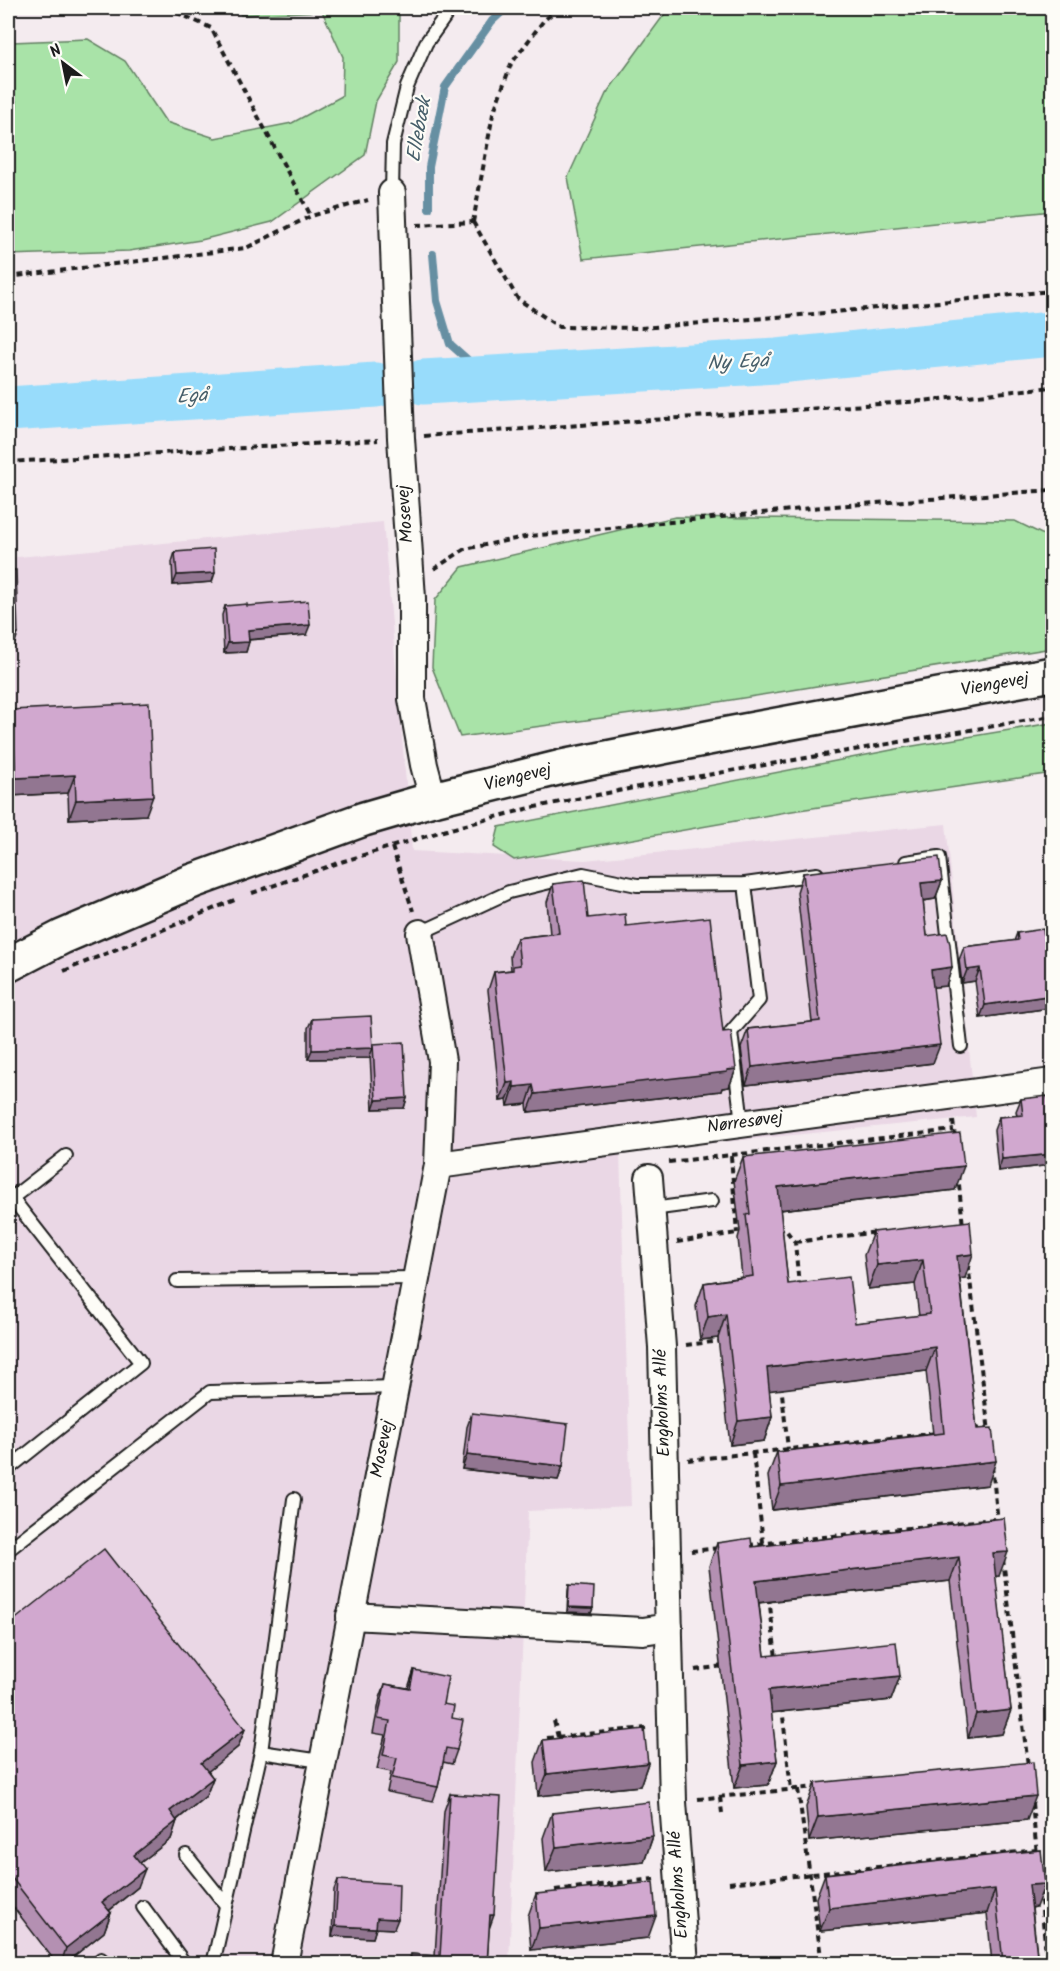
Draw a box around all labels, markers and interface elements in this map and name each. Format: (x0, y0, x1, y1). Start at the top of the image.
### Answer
north arrow (33, 33, 93, 93)
text: N (45, 38, 67, 65)
water label: Ellebæk (399, 93, 442, 165)
water label: Ny Egå (706, 345, 774, 381)
water label: Egå (176, 380, 213, 414)
street label: Mosevej (389, 482, 423, 544)
street label: Viengevej (959, 665, 1033, 705)
street label: Viengevej (481, 755, 556, 800)
street label: Nørresøvej (705, 1103, 786, 1143)
street label: Engholms Allé (647, 1348, 679, 1457)
street label: Mosevej (363, 1416, 403, 1480)
street label: Engholms Allé (661, 1829, 697, 1940)

